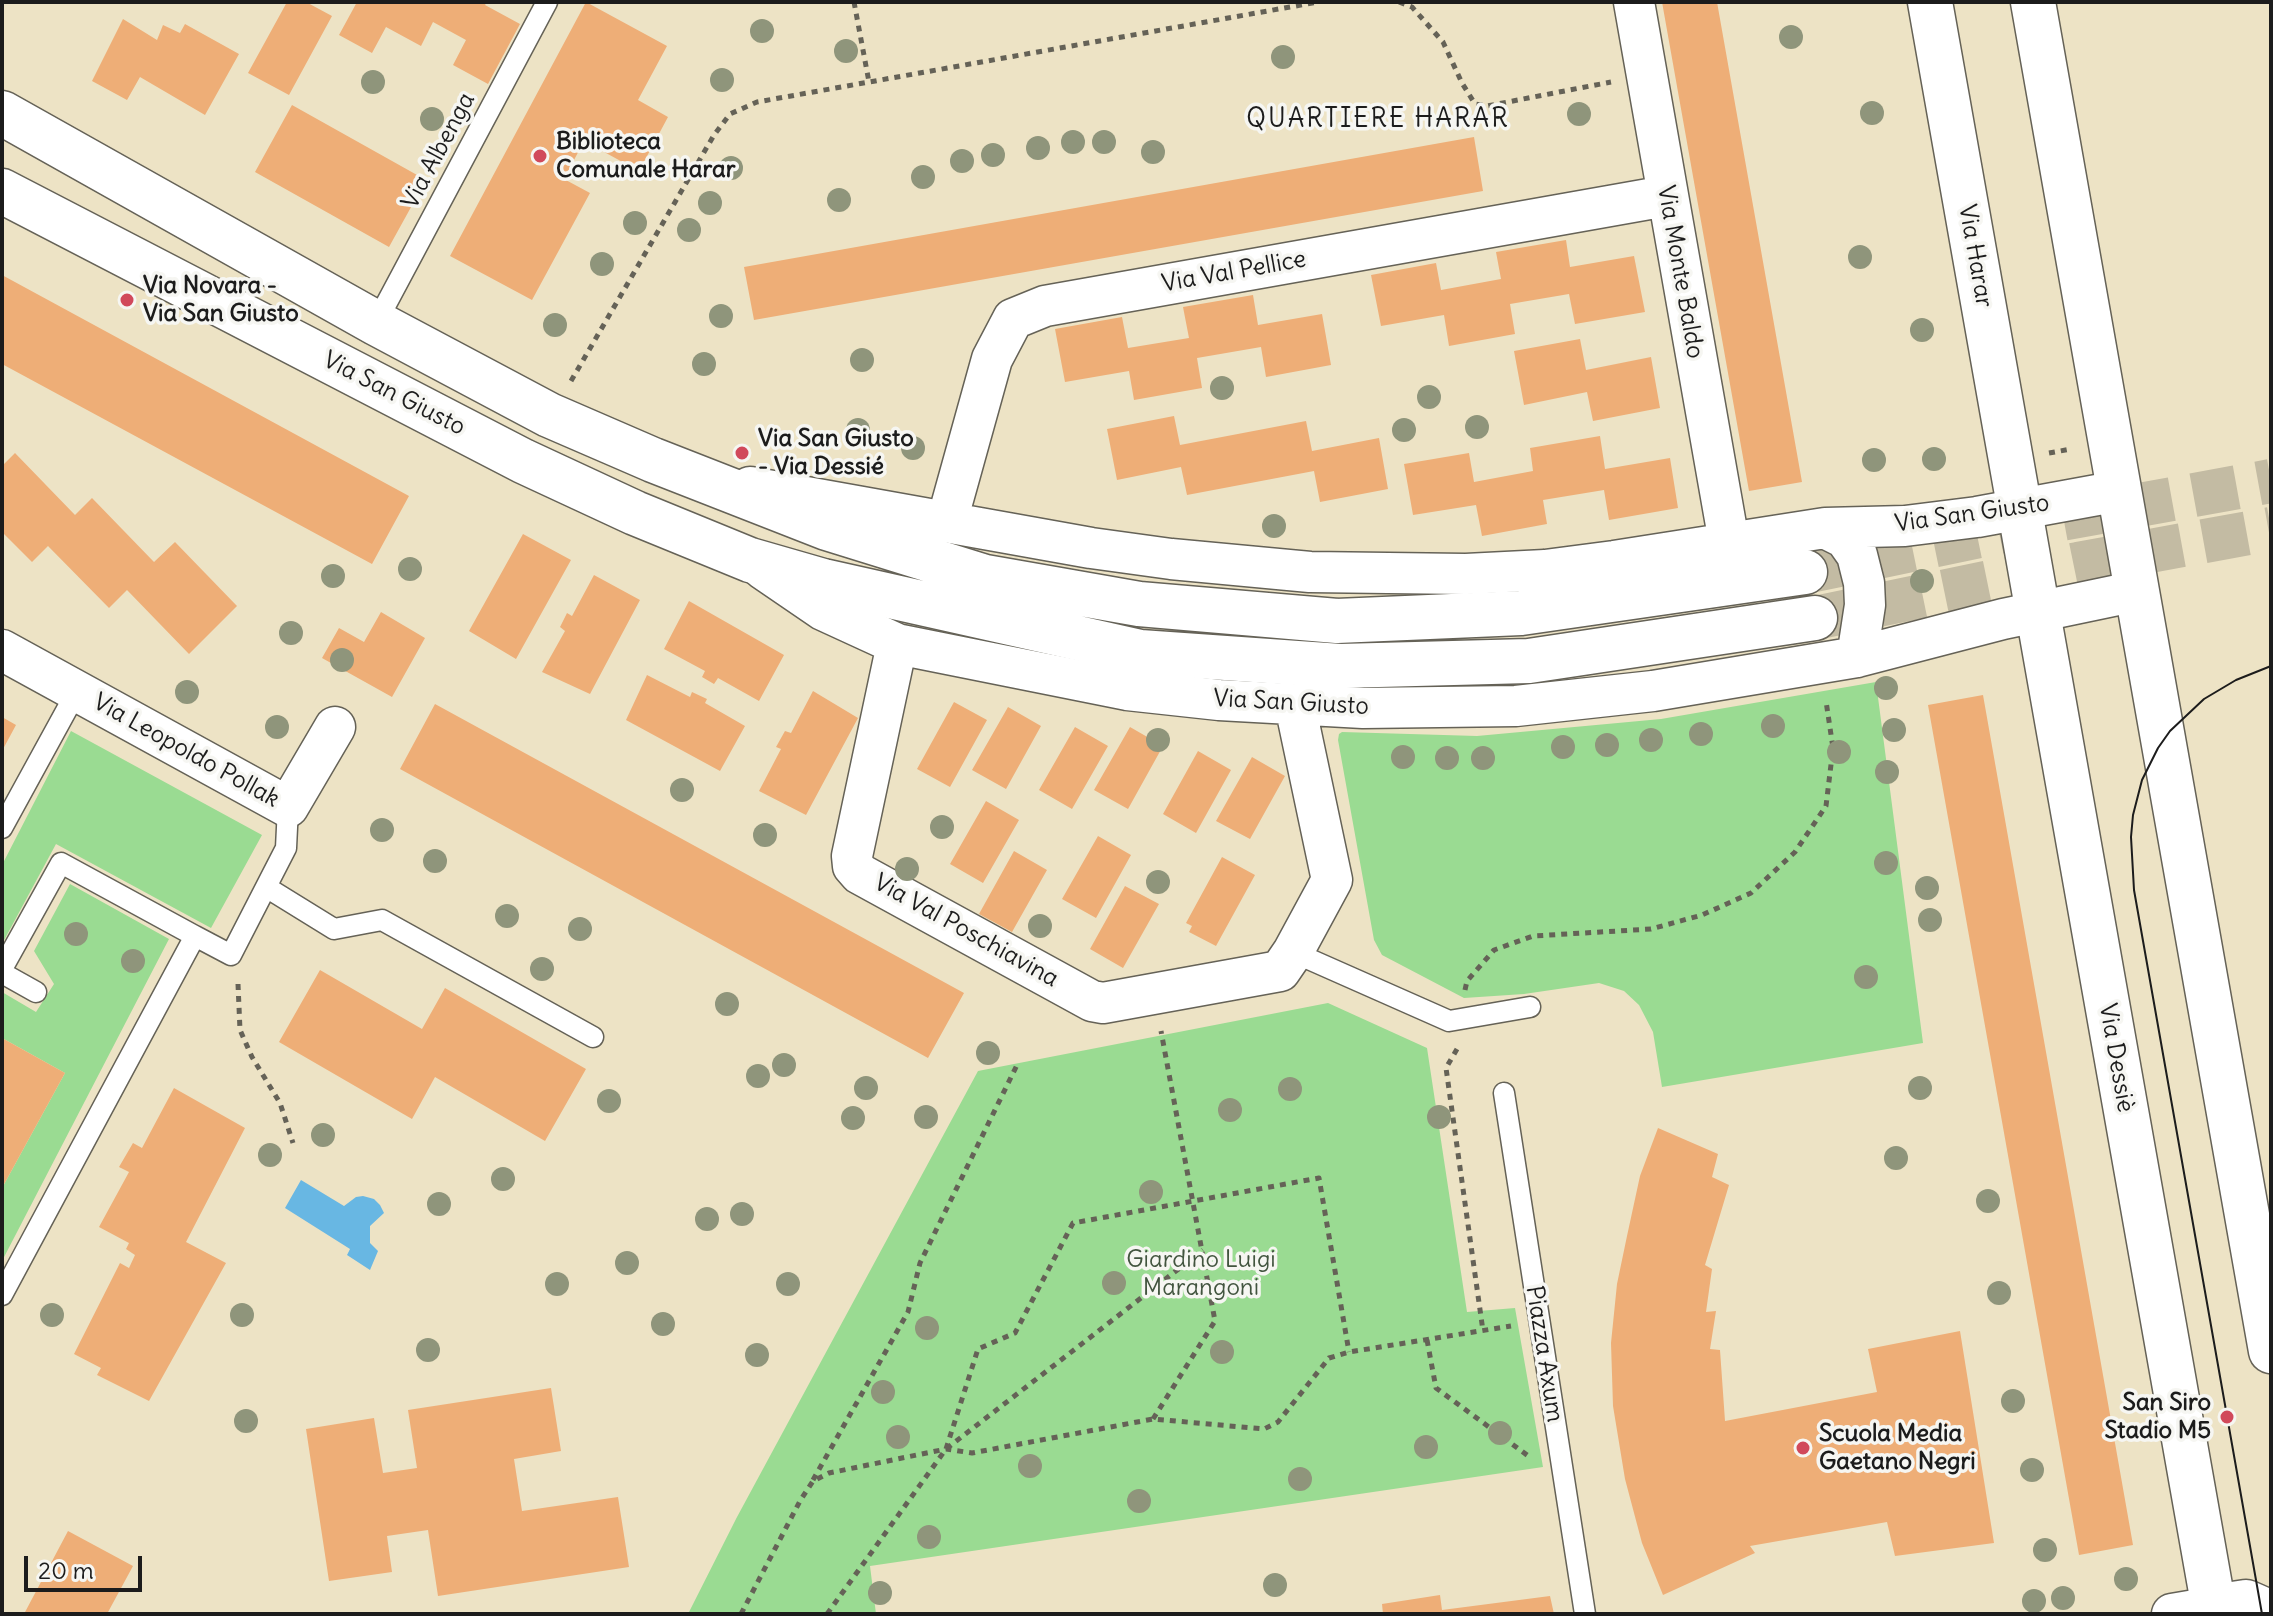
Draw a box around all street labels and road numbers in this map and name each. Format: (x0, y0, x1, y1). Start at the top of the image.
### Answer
street label: Via Albenga (396, 88, 482, 214)
street label: Via Monte Baldo (1651, 183, 1709, 361)
street label: Via Harar (1952, 202, 1998, 310)
street label: Via Val Pellice (1160, 245, 1308, 299)
street label: Via San Giusto (318, 346, 470, 442)
street label: Via San Giusto (1893, 489, 2051, 539)
street label: Via San Giusto (1213, 685, 1369, 721)
street label: Via Leopoldo Pollak (88, 688, 284, 814)
street label: Via Val Poschiavina (869, 868, 1063, 994)
street label: Via Dessiè (2092, 1001, 2140, 1115)
street label: Piazza Axum (1519, 1284, 1569, 1424)

